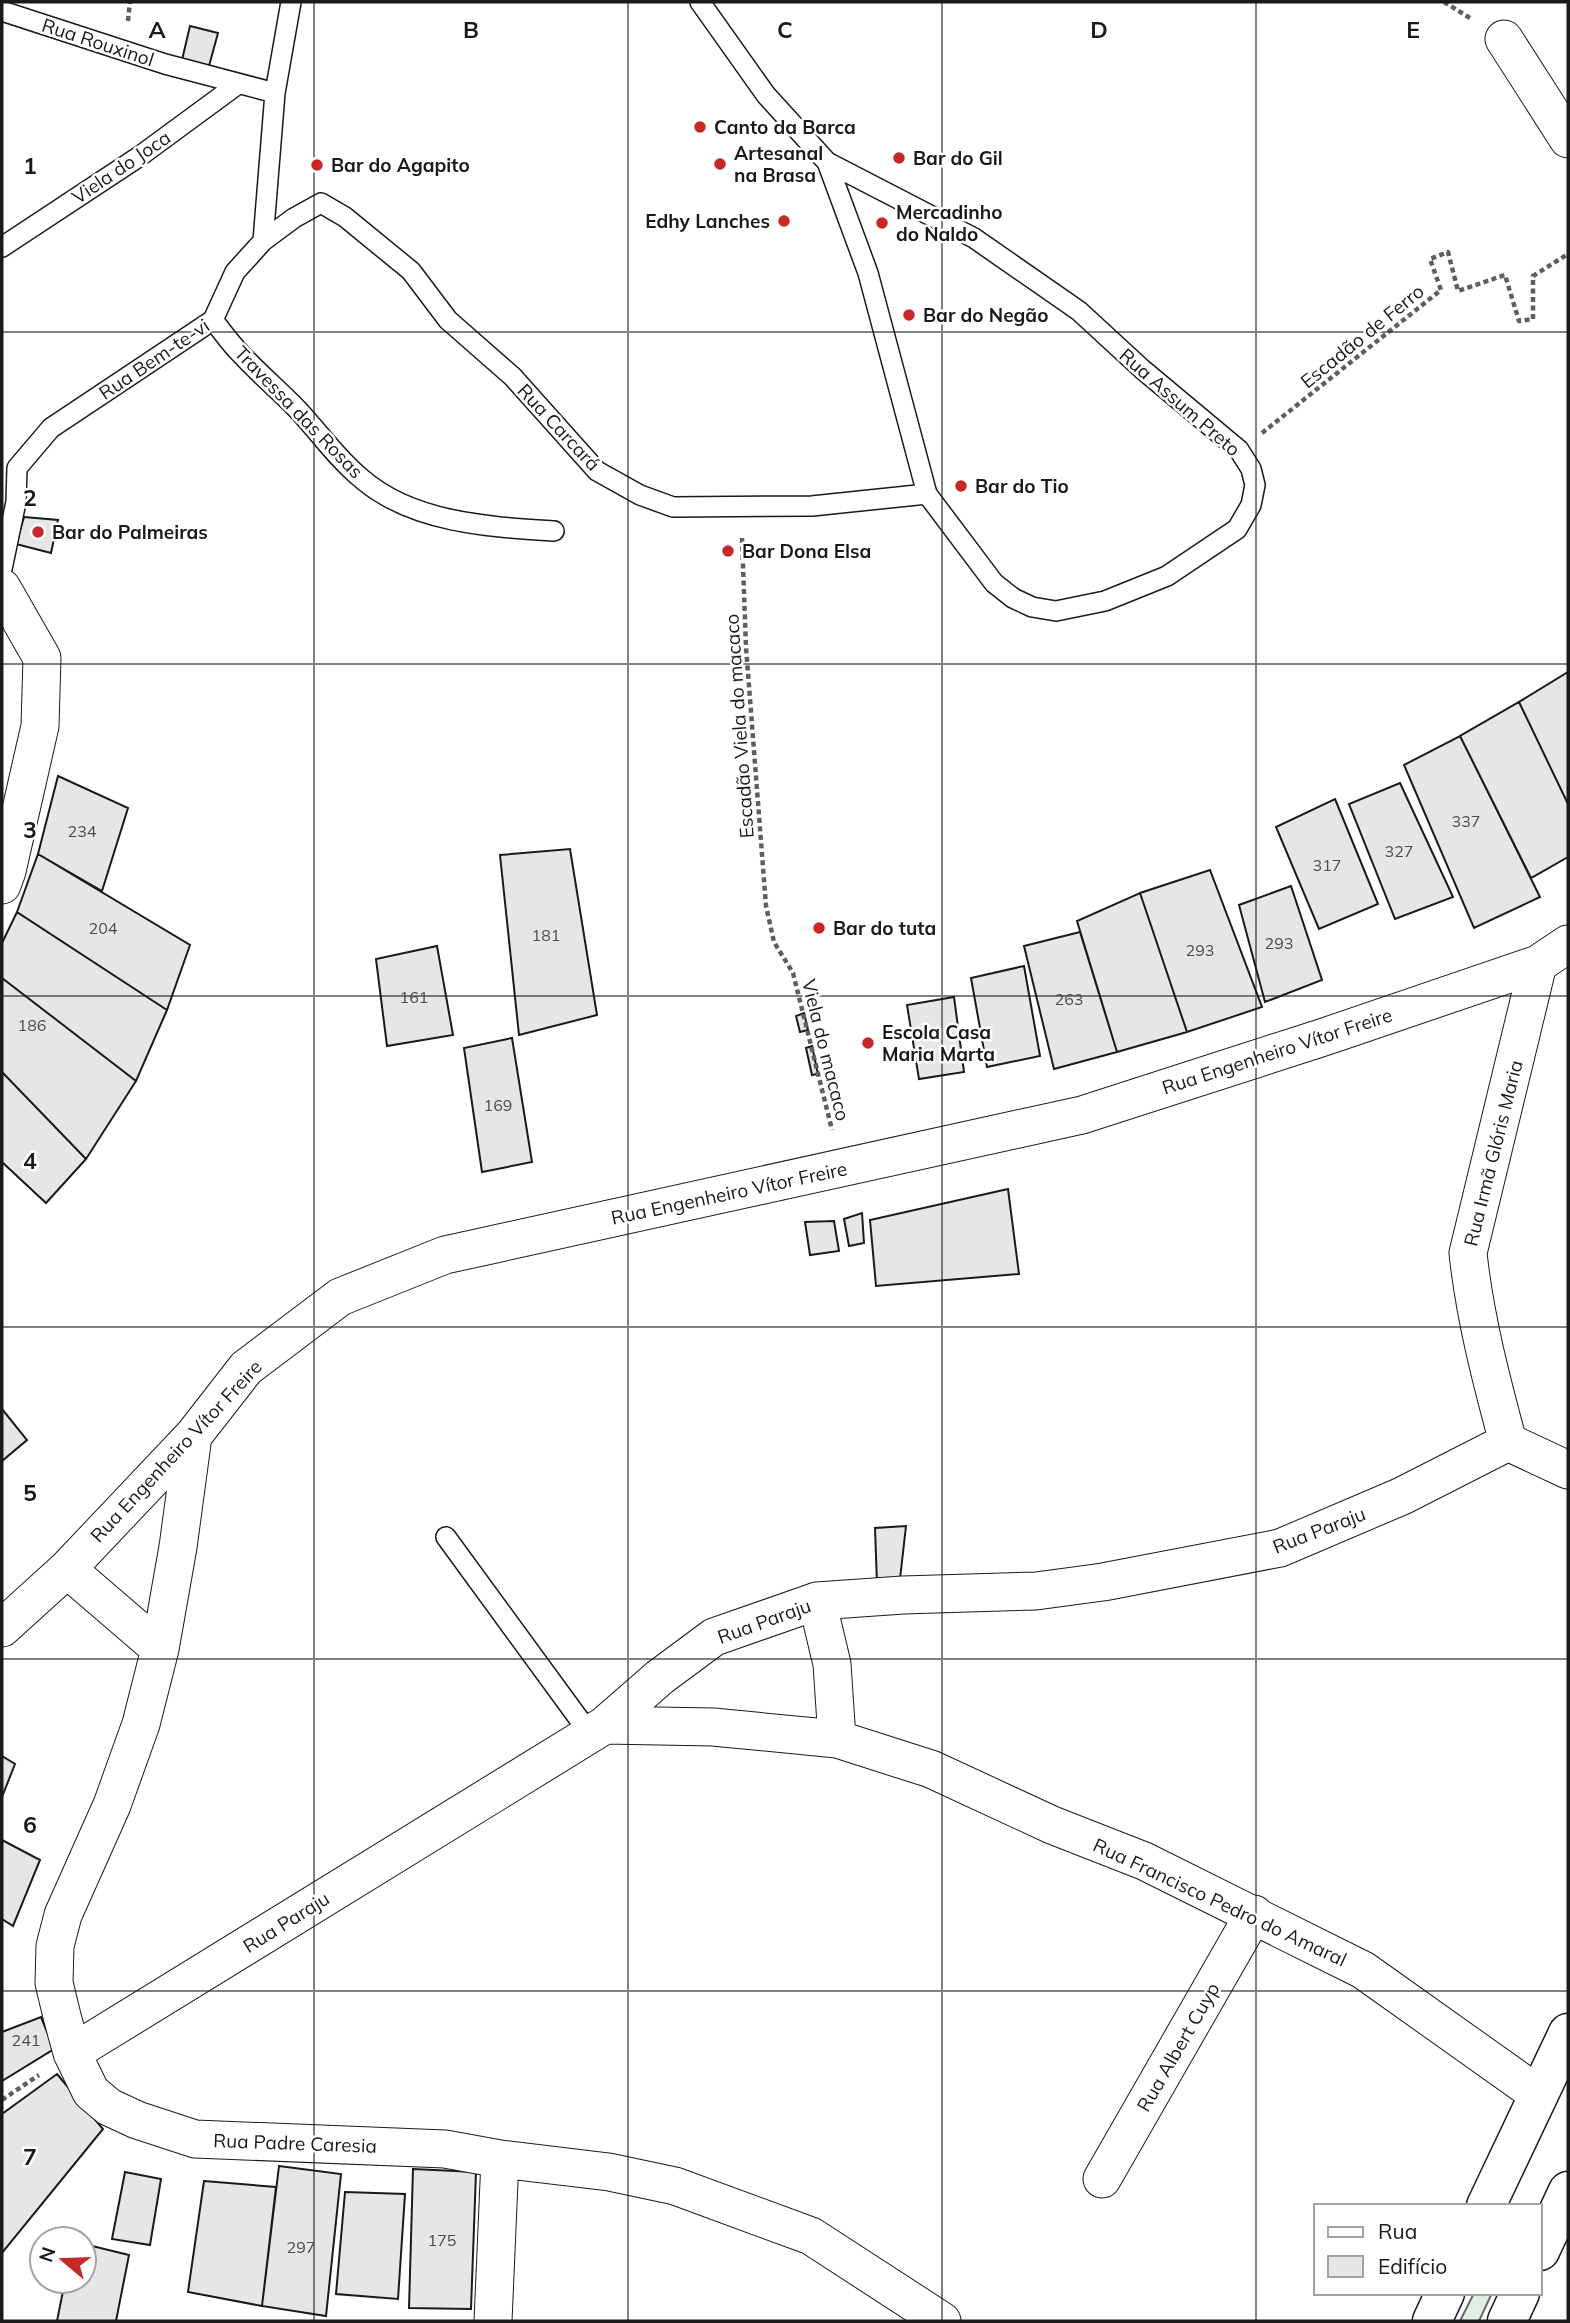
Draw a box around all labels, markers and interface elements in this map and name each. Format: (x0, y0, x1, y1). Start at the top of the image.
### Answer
street label: Rua Rouxinol (39, 13, 157, 71)
text: A (148, 15, 166, 44)
text: B (463, 15, 479, 44)
text: C (777, 15, 793, 44)
text: D (1090, 15, 1108, 44)
text: E (1406, 15, 1420, 44)
place label: Canto da Barca (714, 115, 856, 139)
marker: Canto da Barca (692, 119, 708, 135)
street label: Viela do Joca (67, 125, 175, 209)
place label: Artesanal na Brasa (734, 141, 823, 187)
place label: Bar do Gil (913, 146, 1003, 170)
marker: Bar do Gil (891, 150, 907, 166)
text: 1 (23, 151, 37, 180)
place label: Bar do Agapito (331, 153, 470, 177)
marker: Artesanal na Brasa (712, 156, 728, 172)
marker: Bar do Agapito (309, 157, 325, 173)
place label: Mercadinho do Naldo (896, 200, 1002, 246)
place label: Edhy Lanches (645, 209, 770, 233)
marker: Edhy Lanches (776, 213, 792, 229)
marker: Mercadinho do Naldo (874, 215, 890, 231)
street label: Escadão de Ferro (1296, 279, 1428, 393)
place label: Bar do Negão (923, 303, 1048, 327)
marker: Bar do Negão (901, 307, 917, 323)
street label: Rua Bem-te-vi (94, 313, 214, 405)
street label: Travessa das Rosas (230, 341, 368, 483)
street label: Rua Assum Preto (1115, 343, 1245, 461)
street label: Rua Carcará (513, 378, 605, 476)
place label: Bar do Tio (975, 474, 1069, 498)
marker: Bar do Tio (953, 478, 969, 494)
text: 2 (23, 483, 37, 512)
place label: Bar do Palmeiras (52, 520, 208, 544)
marker: Bar do Palmeiras (30, 524, 46, 540)
place label: Bar Dona Elsa (742, 539, 871, 563)
marker: Bar Dona Elsa (720, 543, 736, 559)
street label: Escadão Viela do macaco (719, 613, 759, 839)
house number: 337 (1452, 811, 1480, 831)
text: 3 (23, 815, 37, 844)
house number: 234 (68, 821, 97, 841)
house number: 327 (1385, 841, 1413, 861)
house number: 317 (1313, 855, 1341, 875)
place label: Bar do tuta (833, 916, 936, 940)
house number: 204 (89, 918, 118, 938)
marker: Bar do tuta (811, 920, 827, 936)
house number: 181 (532, 925, 560, 945)
house number: 293 (1265, 933, 1293, 953)
house number: 293 (1186, 940, 1214, 960)
street label: Viela do macaco (797, 977, 855, 1123)
house number: 161 (400, 987, 428, 1007)
house number: 263 (1055, 989, 1083, 1009)
street label: Rua Engenheiro Vítor Freire (1159, 1002, 1395, 1100)
house number: 186 (18, 1015, 46, 1035)
place label: Escola Casa Maria Marta (882, 1020, 995, 1066)
marker: Escola Casa Maria Marta (860, 1035, 876, 1051)
street label: Rua Irmã Glóris Maria (1458, 1057, 1528, 1249)
house number: 169 (484, 1095, 512, 1115)
text: 4 (23, 1146, 37, 1175)
street label: Rua Engenheiro Vítor Freire (609, 1156, 849, 1230)
street label: Rua Engenheiro Vítor Freire (85, 1355, 267, 1547)
text: 5 (23, 1478, 37, 1507)
street label: Rua Paraju (1269, 1501, 1369, 1559)
street label: Rua Paraju (714, 1593, 814, 1649)
text: 6 (23, 1810, 37, 1839)
street label: Rua Francisco Pedro do Amaral (1089, 1833, 1351, 1971)
street label: Rua Paraju (238, 1886, 334, 1958)
street label: Rua Albert Cuyp (1131, 1978, 1225, 2116)
house number: 241 (12, 2030, 40, 2050)
street label: Rua Padre Caresia (213, 2128, 377, 2158)
text: 7 (23, 2142, 37, 2171)
legend (1314, 2204, 1542, 2295)
text: Rua (1378, 2218, 1417, 2244)
north arrow (28, 2225, 98, 2295)
house number: 175 (428, 2230, 456, 2250)
house number: 297 (287, 2237, 315, 2257)
text: N (33, 2244, 61, 2265)
text: Edifício (1378, 2253, 1447, 2279)

